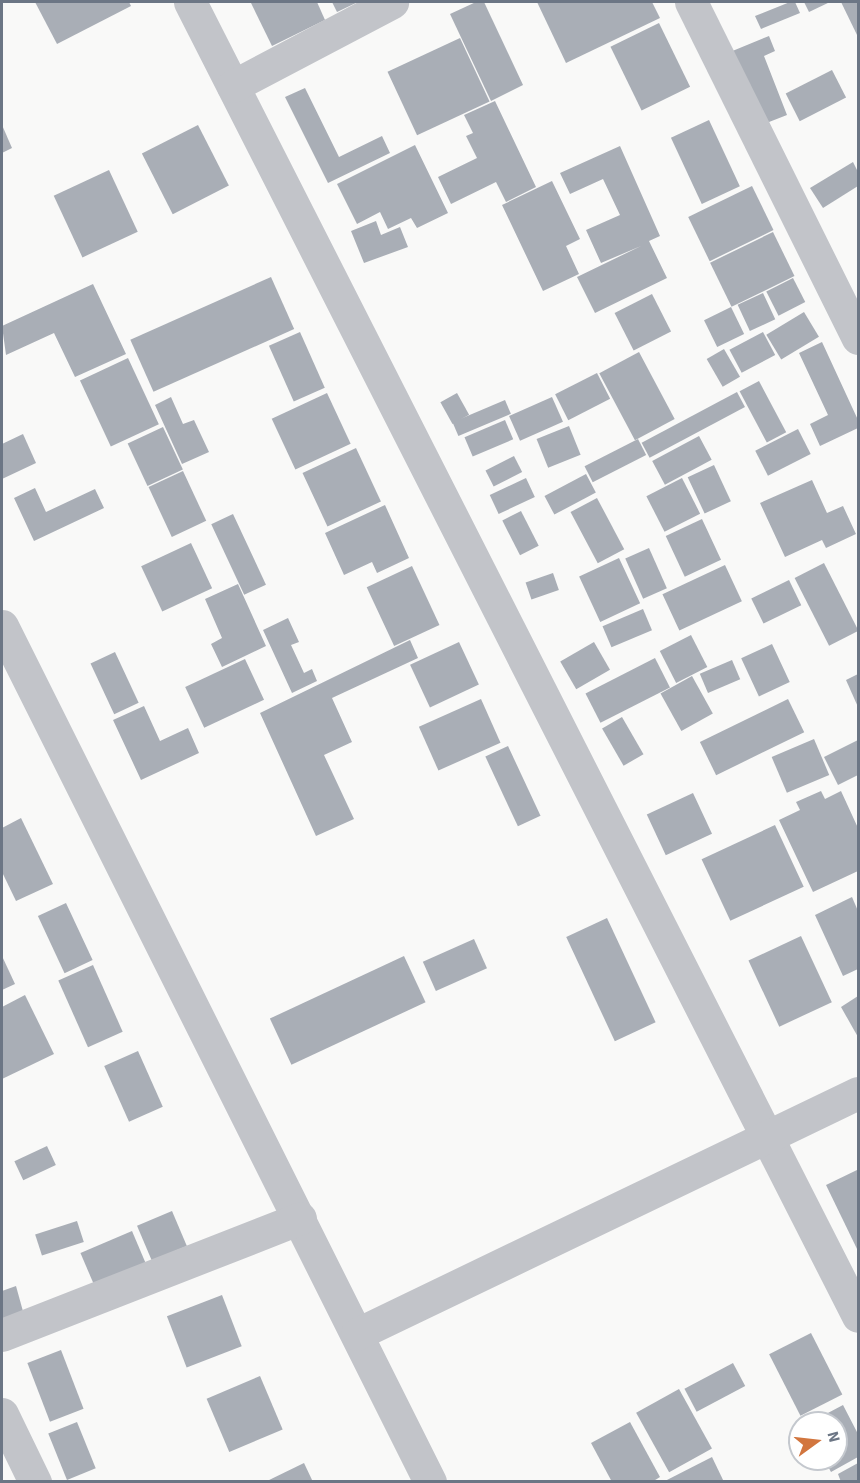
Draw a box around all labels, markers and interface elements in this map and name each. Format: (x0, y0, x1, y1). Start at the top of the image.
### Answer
north arrow (788, 1411, 848, 1471)
text: N (821, 1429, 845, 1445)

